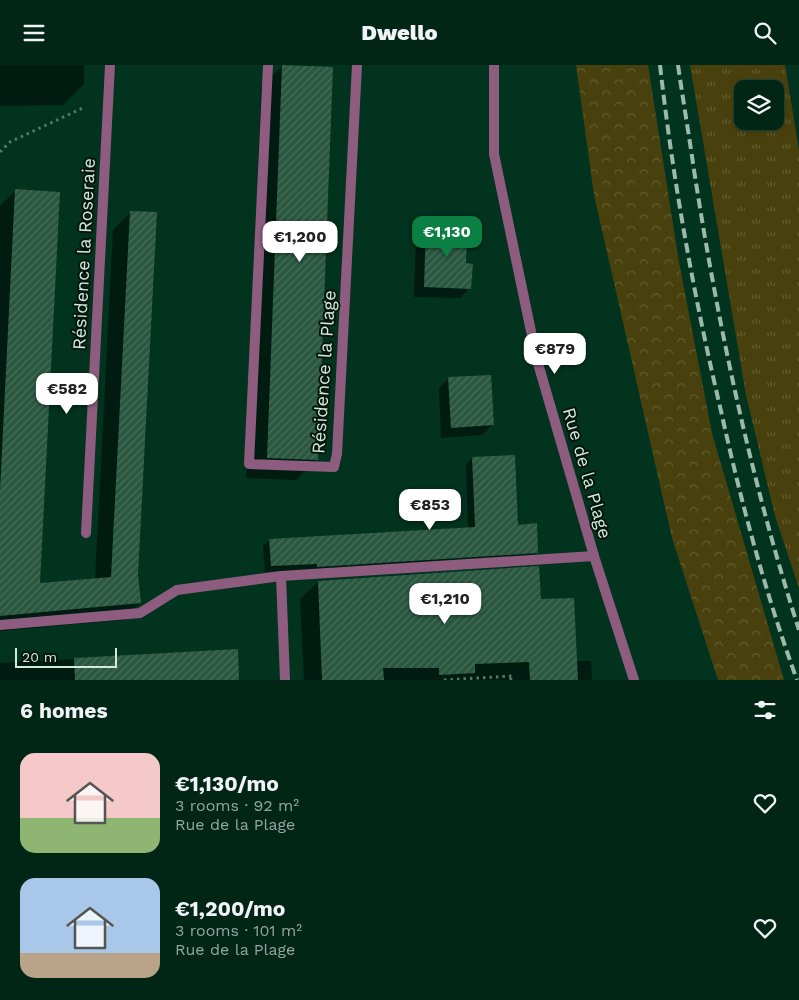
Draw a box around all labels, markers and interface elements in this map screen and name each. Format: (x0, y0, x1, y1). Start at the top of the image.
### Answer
icon: menu (20, 19, 48, 47)
icon: search (751, 19, 779, 47)
text: Dwello (361, 20, 438, 45)
map controls (734, 80, 784, 130)
button: layers (734, 80, 784, 130)
street label: Résidence la Roseraie (68, 158, 99, 350)
pin: €1,130 (406, 215, 488, 258)
pin: €1,200 (259, 221, 341, 263)
text: €1,130 (423, 222, 471, 241)
text: €1,200 (274, 227, 326, 246)
street label: Résidence la Plage (307, 290, 340, 454)
pin: €879 (525, 333, 585, 375)
text: €879 (535, 339, 575, 358)
pin: €582 (37, 373, 97, 415)
text: €582 (47, 379, 87, 398)
street label: Rue de la Plage (559, 405, 616, 541)
pin: €853 (400, 489, 460, 531)
text: €853 (410, 495, 450, 514)
pin: €1,210 (404, 583, 486, 625)
text: €1,210 (420, 589, 470, 608)
scale bar (15, 645, 118, 668)
text: 20 m (22, 649, 57, 665)
icon: filters (751, 696, 779, 724)
text: 6 homes (20, 698, 108, 723)
text: €1,130/mo (175, 771, 279, 796)
icon: home (60, 773, 120, 833)
icon: heart (751, 789, 779, 817)
text: 3 rooms · 92 m² (175, 796, 299, 815)
text: Rue de la Plage (175, 815, 295, 834)
text: €1,200/mo (175, 896, 285, 921)
icon: home (60, 898, 120, 958)
icon: heart (751, 914, 779, 942)
text: 3 rooms · 101 m² (175, 921, 302, 940)
text: Rue de la Plage (175, 940, 295, 959)

